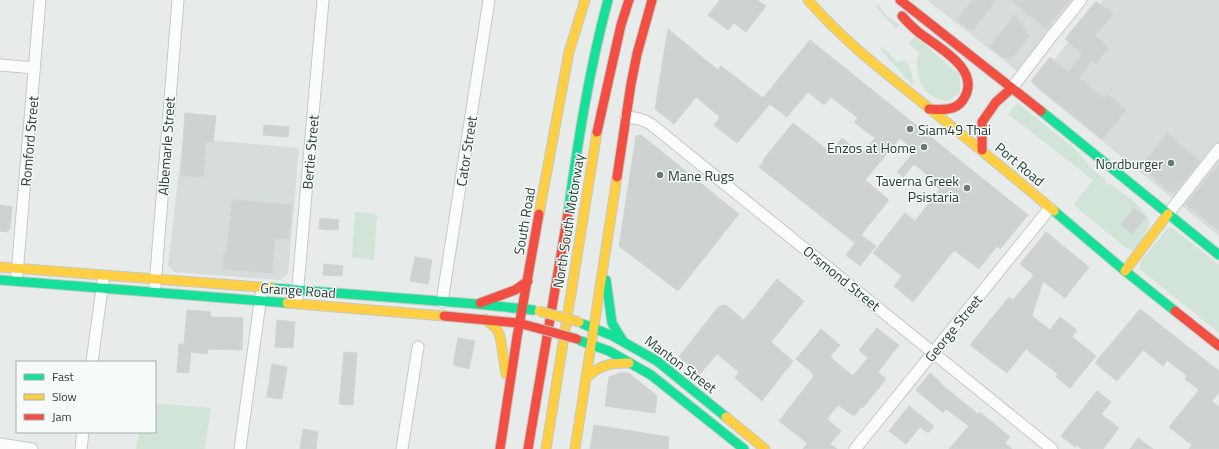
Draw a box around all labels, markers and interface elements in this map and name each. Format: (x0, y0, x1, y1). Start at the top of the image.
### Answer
street label: Romford Street (15, 95, 43, 187)
street label: Albemarle Street (152, 96, 180, 196)
street label: Bertie Street (296, 114, 324, 190)
street label: Cator Street (450, 114, 482, 188)
place label: Siam49 Thai (918, 119, 991, 140)
marker: Siam49 Thai (905, 124, 915, 134)
place label: Enzos at Home (827, 137, 916, 158)
street label: Port Road (991, 137, 1049, 191)
marker: Enzos at Home (919, 142, 929, 152)
street label: North South Motorway (547, 152, 589, 290)
place label: Nordburger (1095, 153, 1163, 174)
marker: Nordburger (1166, 158, 1176, 168)
place label: Mane Rugs (668, 165, 734, 186)
marker: Mane Rugs (655, 170, 665, 180)
place label: Taverna Greek Psistaria (876, 170, 959, 207)
marker: Taverna Greek Psistaria (962, 183, 972, 193)
street label: South Road (508, 186, 540, 256)
street label: Orsmond Street (799, 240, 885, 316)
street label: Grange Road (260, 277, 336, 303)
street label: George Street (919, 290, 987, 366)
street label: Manton Street (641, 330, 721, 398)
legend (16, 361, 156, 433)
text: Fast (52, 367, 75, 386)
text: Slow (52, 387, 77, 406)
text: Jam (52, 407, 72, 426)

